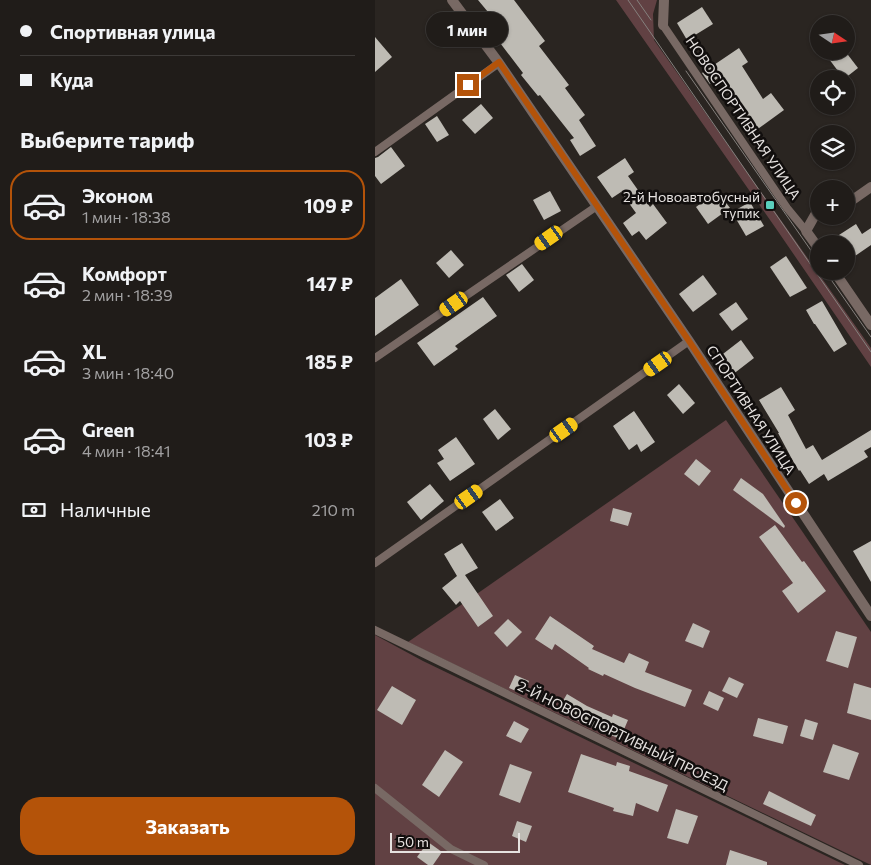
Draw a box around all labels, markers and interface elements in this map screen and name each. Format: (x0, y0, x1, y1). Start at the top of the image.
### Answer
callout: 1 мин (427, 12, 509, 48)
north arrow (810, 15, 855, 60)
map controls (810, 15, 855, 280)
text: Спортивная улица (50, 20, 216, 43)
text: 1 мин (447, 20, 487, 39)
street label: НОВОСПОРТИВНАЯ УЛИЦА (682, 33, 805, 203)
text: Куда (50, 68, 94, 91)
button: locate (810, 70, 855, 115)
route end (457, 74, 479, 96)
button: layers (810, 125, 855, 170)
text: Выберите тариф (20, 126, 194, 153)
button: + (810, 180, 855, 225)
icon: car (22, 183, 67, 228)
text: Эконом (82, 184, 153, 207)
place label: 2-й Новоавтобусный тупик (623, 188, 761, 221)
text: 109 ₽ (304, 194, 353, 217)
marker: 2-й Новоавтобусный тупик (764, 199, 776, 211)
text: 1 мин · 18:38 (82, 207, 171, 226)
car (532, 223, 565, 253)
button: − (810, 235, 855, 280)
icon: car (22, 261, 67, 306)
text: Комфорт (82, 262, 167, 285)
text: 147 ₽ (307, 272, 353, 295)
text: 2 мин · 18:39 (82, 285, 173, 304)
car (437, 289, 470, 319)
icon: car (22, 339, 67, 384)
text: XL (82, 340, 107, 363)
street label: СПОРТИВНАЯ УЛИЦА (703, 342, 800, 478)
car (641, 349, 674, 379)
text: 185 ₽ (305, 350, 353, 373)
text: 3 мин · 18:40 (82, 363, 174, 382)
car (547, 415, 580, 445)
icon: car (22, 417, 67, 462)
text: Green (82, 418, 134, 441)
text: 103 ₽ (305, 428, 353, 451)
text: 4 мин · 18:41 (82, 441, 171, 460)
car (452, 482, 485, 512)
route start (785, 492, 807, 514)
icon: cash (20, 496, 48, 524)
text: Наличные (60, 498, 151, 521)
text: 210 m (312, 500, 355, 519)
street label: 2-Й НОВОСПОРТИВНЫЙ ПРОЕЗД (515, 677, 731, 794)
button: Заказать (20, 797, 355, 855)
scale bar (390, 830, 520, 853)
text: 50 m (397, 833, 429, 850)

